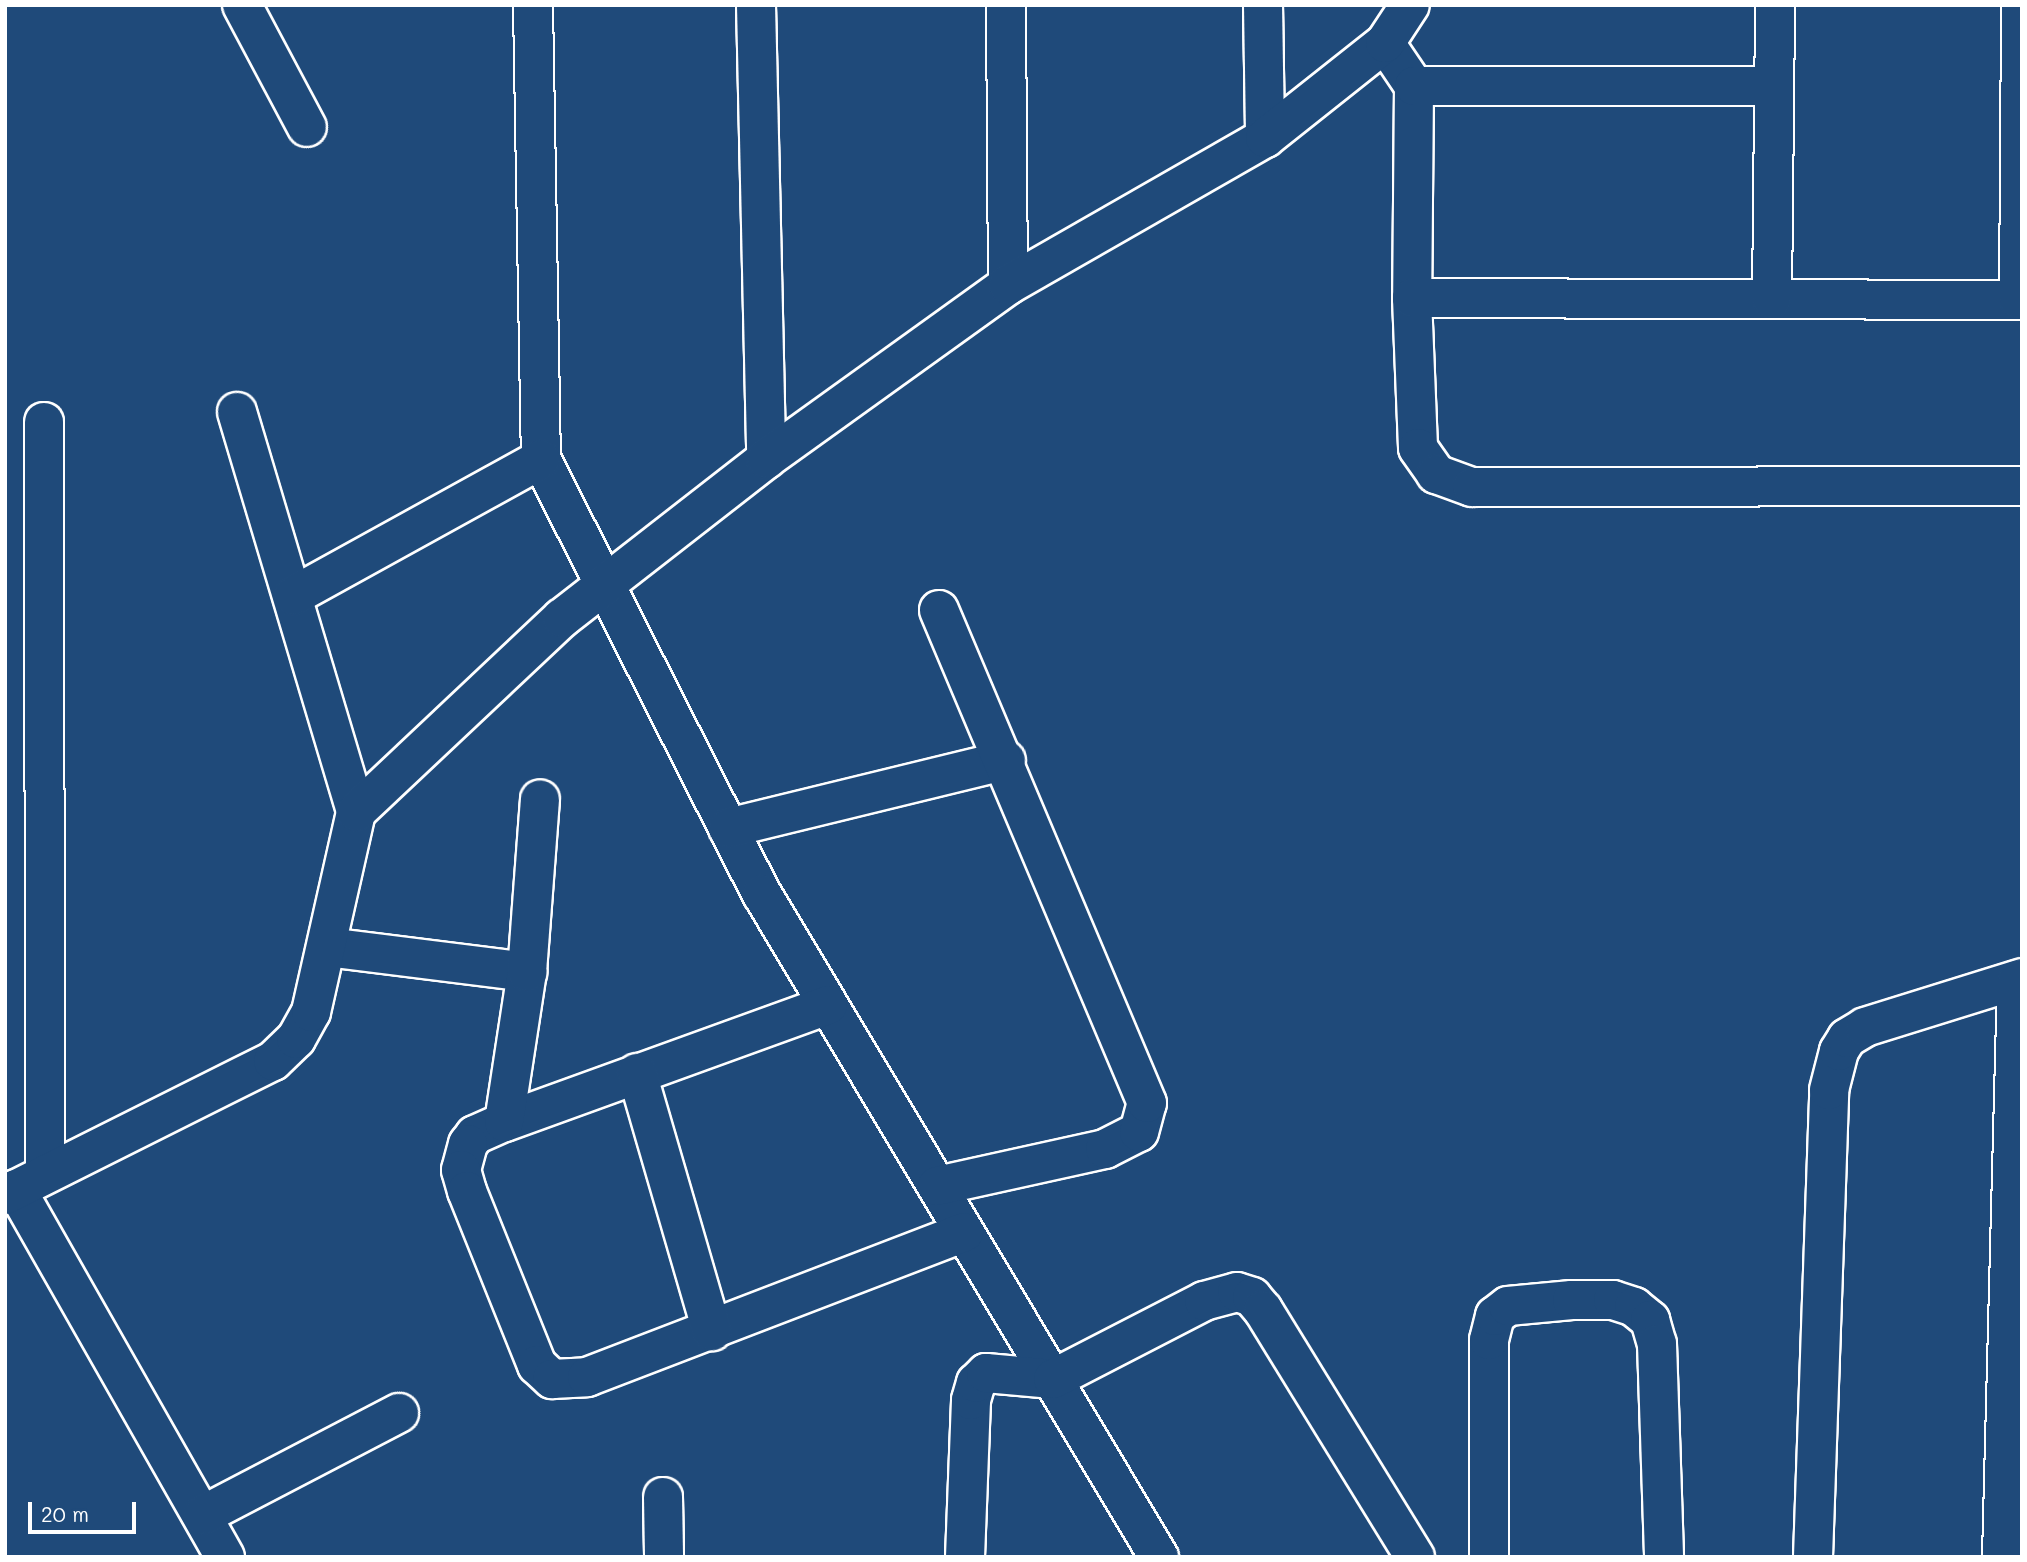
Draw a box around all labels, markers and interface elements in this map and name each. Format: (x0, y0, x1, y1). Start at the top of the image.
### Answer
scale bar (32, 1488, 140, 1532)
text: 20 m (41, 1500, 89, 1527)

